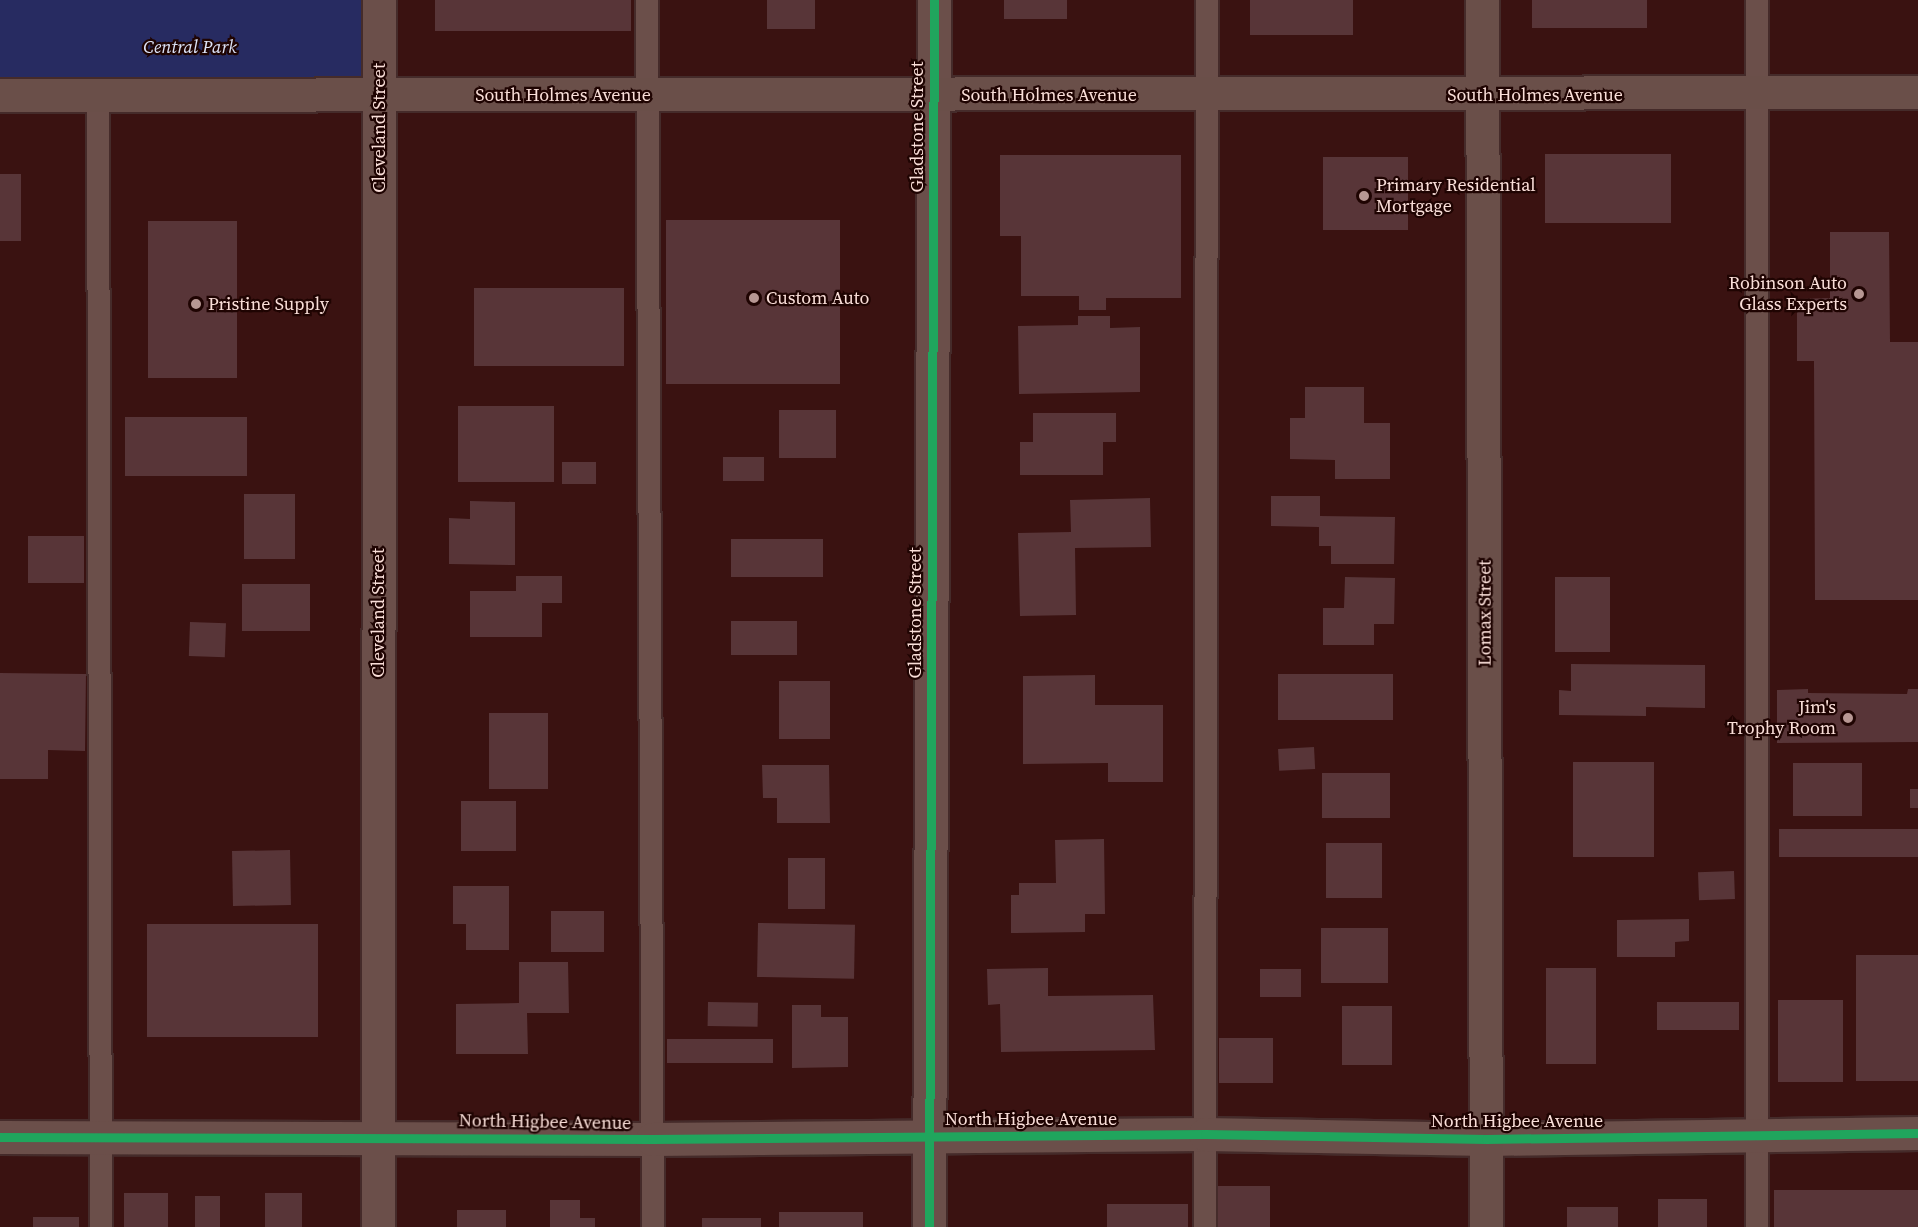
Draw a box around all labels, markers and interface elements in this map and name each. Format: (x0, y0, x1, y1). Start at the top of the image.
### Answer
park label: Central Park (143, 36, 237, 58)
street label: Gladstone Street (906, 61, 928, 193)
street label: Cleveland Street (368, 63, 390, 193)
street label: South Holmes Avenue (475, 84, 651, 106)
street label: South Holmes Avenue (961, 84, 1137, 106)
street label: South Holmes Avenue (1447, 84, 1623, 106)
place label: Primary Residential Mortgage (1376, 175, 1536, 218)
marker: Primary Residential Mortgage (1357, 189, 1371, 203)
place label: Robinson Auto Glass Experts (1729, 273, 1847, 316)
place label: Custom Auto (766, 287, 869, 309)
marker: Robinson Auto Glass Experts (1852, 287, 1866, 301)
marker: Custom Auto (747, 291, 761, 305)
place label: Pristine Supply (208, 293, 329, 315)
marker: Pristine Supply (189, 297, 203, 311)
street label: Gladstone Street (904, 547, 926, 679)
street label: Cleveland Street (367, 548, 389, 678)
street label: Lomax Street (1474, 560, 1496, 666)
place label: Jim's Trophy Room (1727, 697, 1836, 740)
marker: Jim's Trophy Room (1841, 711, 1855, 725)
street label: North Higbee Avenue (945, 1108, 1117, 1130)
street label: North Higbee Avenue (459, 1110, 631, 1134)
street label: North Higbee Avenue (1431, 1110, 1603, 1132)

